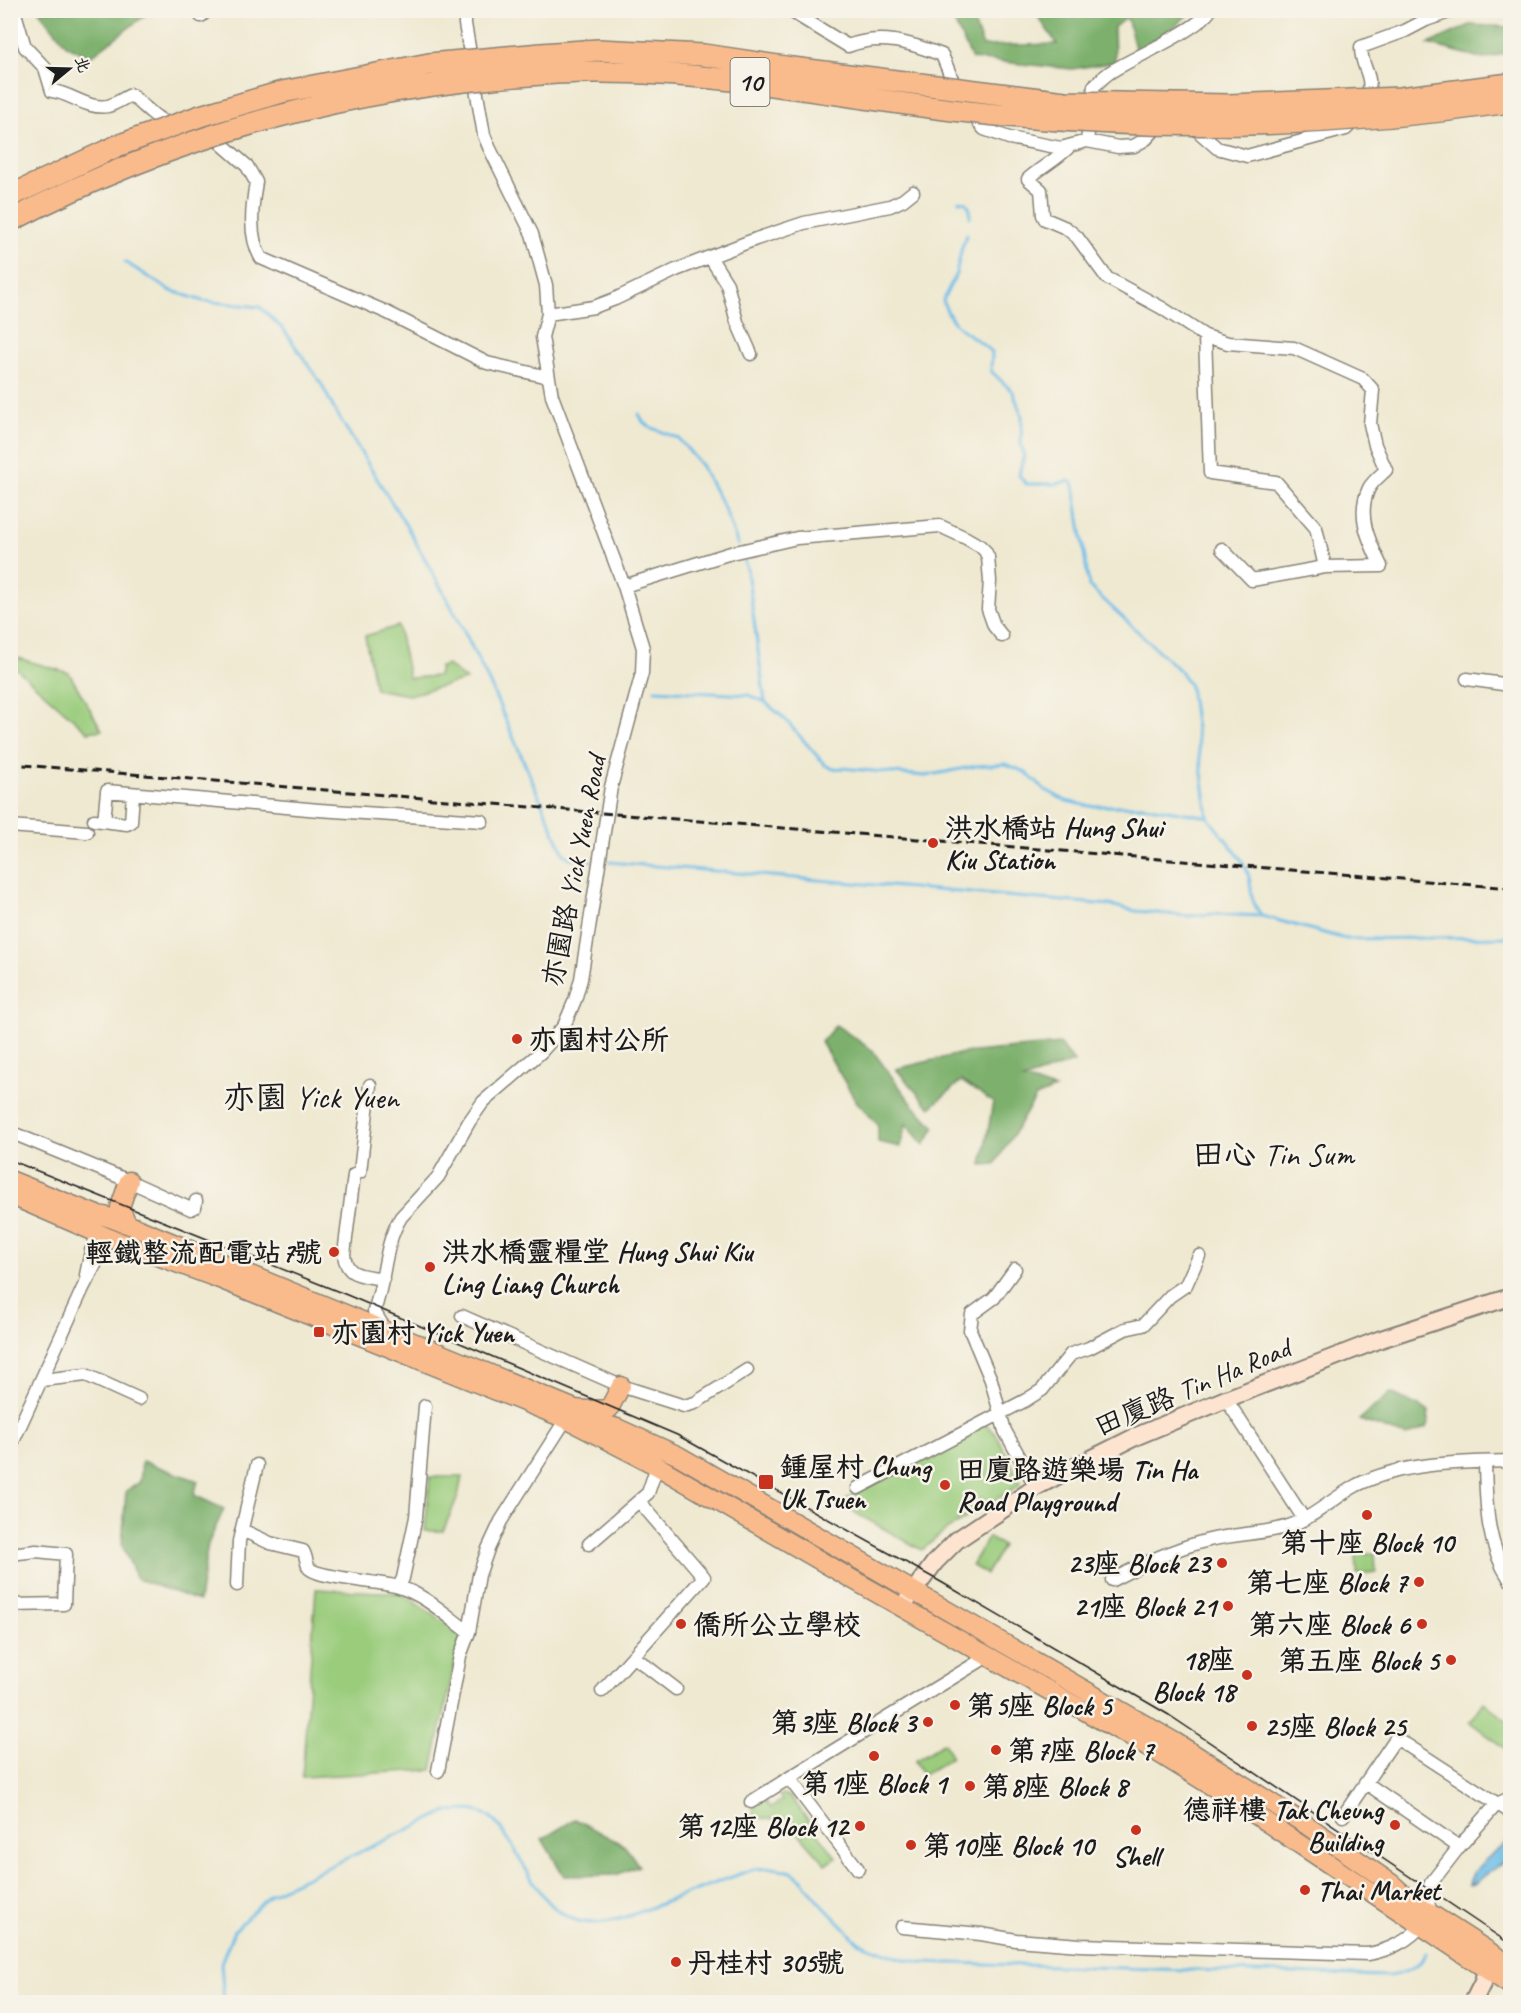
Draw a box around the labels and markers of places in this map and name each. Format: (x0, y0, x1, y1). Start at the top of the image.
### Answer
place label: 洪水橋站 Hung Shui Kiu Station (945, 810, 1166, 877)
marker: 洪水橋站 Hung Shui Kiu Station (926, 836, 940, 850)
place label: 亦園村公所 (529, 1022, 669, 1057)
marker: 亦園村公所 (510, 1032, 524, 1046)
place label: 洪水橋靈糧堂 Hung Shui Kiu Ling Liang Church (442, 1234, 755, 1301)
place label: 輕鐵整流配電站7號 (86, 1235, 322, 1270)
marker: 輕鐵整流配電站7號 (327, 1245, 341, 1259)
marker: 洪水橋靈糧堂 Hung Shui Kiu Ling Liang Church (423, 1260, 437, 1274)
place label: 亦園村 Yick Yuen (331, 1315, 516, 1350)
marker: 亦園村 Yick Yuen (312, 1325, 326, 1339)
place label: 鍾屋村 Chung Uk Tsuen (780, 1449, 934, 1516)
place label: 田廈路遊樂場 Tin Ha Road Playground (957, 1452, 1200, 1519)
marker: 鍾屋村 Chung Uk Tsuen (757, 1473, 775, 1491)
marker: 田廈路遊樂場 Tin Ha Road Playground (938, 1478, 952, 1492)
marker: 第十座 Block 10 (1360, 1508, 1374, 1522)
place label: 第十座 Block 10 (1280, 1525, 1457, 1560)
place label: 23座 Block 23 (1067, 1546, 1212, 1581)
marker: 23座 Block 23 (1215, 1556, 1229, 1570)
place label: 第七座 Block 7 (1246, 1565, 1410, 1600)
marker: 第七座 Block 7 (1412, 1575, 1426, 1589)
place label: 21座 Block 21 (1073, 1589, 1219, 1624)
marker: 21座 Block 21 (1221, 1599, 1235, 1613)
place label: 僑所公立學校 (693, 1607, 861, 1642)
place label: 第六座 Block 6 (1249, 1607, 1412, 1642)
marker: 僑所公立學校 (674, 1617, 688, 1631)
marker: 第六座 Block 6 (1415, 1617, 1429, 1631)
place label: 18座 Block 18 (1152, 1642, 1238, 1709)
place label: 第五座 Block 5 (1279, 1643, 1442, 1678)
marker: 第五座 Block 5 (1444, 1653, 1458, 1667)
marker: 18座 Block 18 (1240, 1668, 1254, 1682)
place label: 第5座 Block 5 (967, 1688, 1114, 1723)
marker: 第5座 Block 5 (948, 1698, 962, 1712)
place label: 第3座 Block 3 (771, 1705, 918, 1740)
place label: 25座 Block 25 (1264, 1709, 1409, 1744)
marker: 第3座 Block 3 (921, 1715, 935, 1729)
marker: 25座 Block 25 (1245, 1719, 1259, 1733)
place label: 第7座 Block 7 (1008, 1733, 1156, 1768)
marker: 第7座 Block 7 (989, 1743, 1003, 1757)
marker: 第1座 Block 1 (867, 1749, 881, 1763)
place label: 第1座 Block 1 (801, 1766, 950, 1801)
place label: 第8座 Block 8 (982, 1769, 1131, 1804)
marker: 第8座 Block 8 (963, 1779, 977, 1793)
place label: 德祥樓 Tak Cheung Building (1183, 1792, 1385, 1859)
place label: 第12座 Block 12 (677, 1809, 850, 1844)
marker: 德祥樓 Tak Cheung Building (1388, 1818, 1402, 1832)
marker: 第12座 Block 12 (853, 1819, 867, 1833)
marker: Shell (1129, 1823, 1143, 1837)
place label: 第10座 Block 10 (923, 1828, 1097, 1863)
marker: 第10座 Block 10 (904, 1838, 918, 1852)
place label: Shell (1113, 1839, 1165, 1874)
place label: Thai Market (1317, 1873, 1442, 1908)
marker: Thai Market (1298, 1883, 1312, 1897)
place label: 丹桂村 305號 (688, 1945, 844, 1980)
marker: 丹桂村 305號 (669, 1955, 683, 1969)

